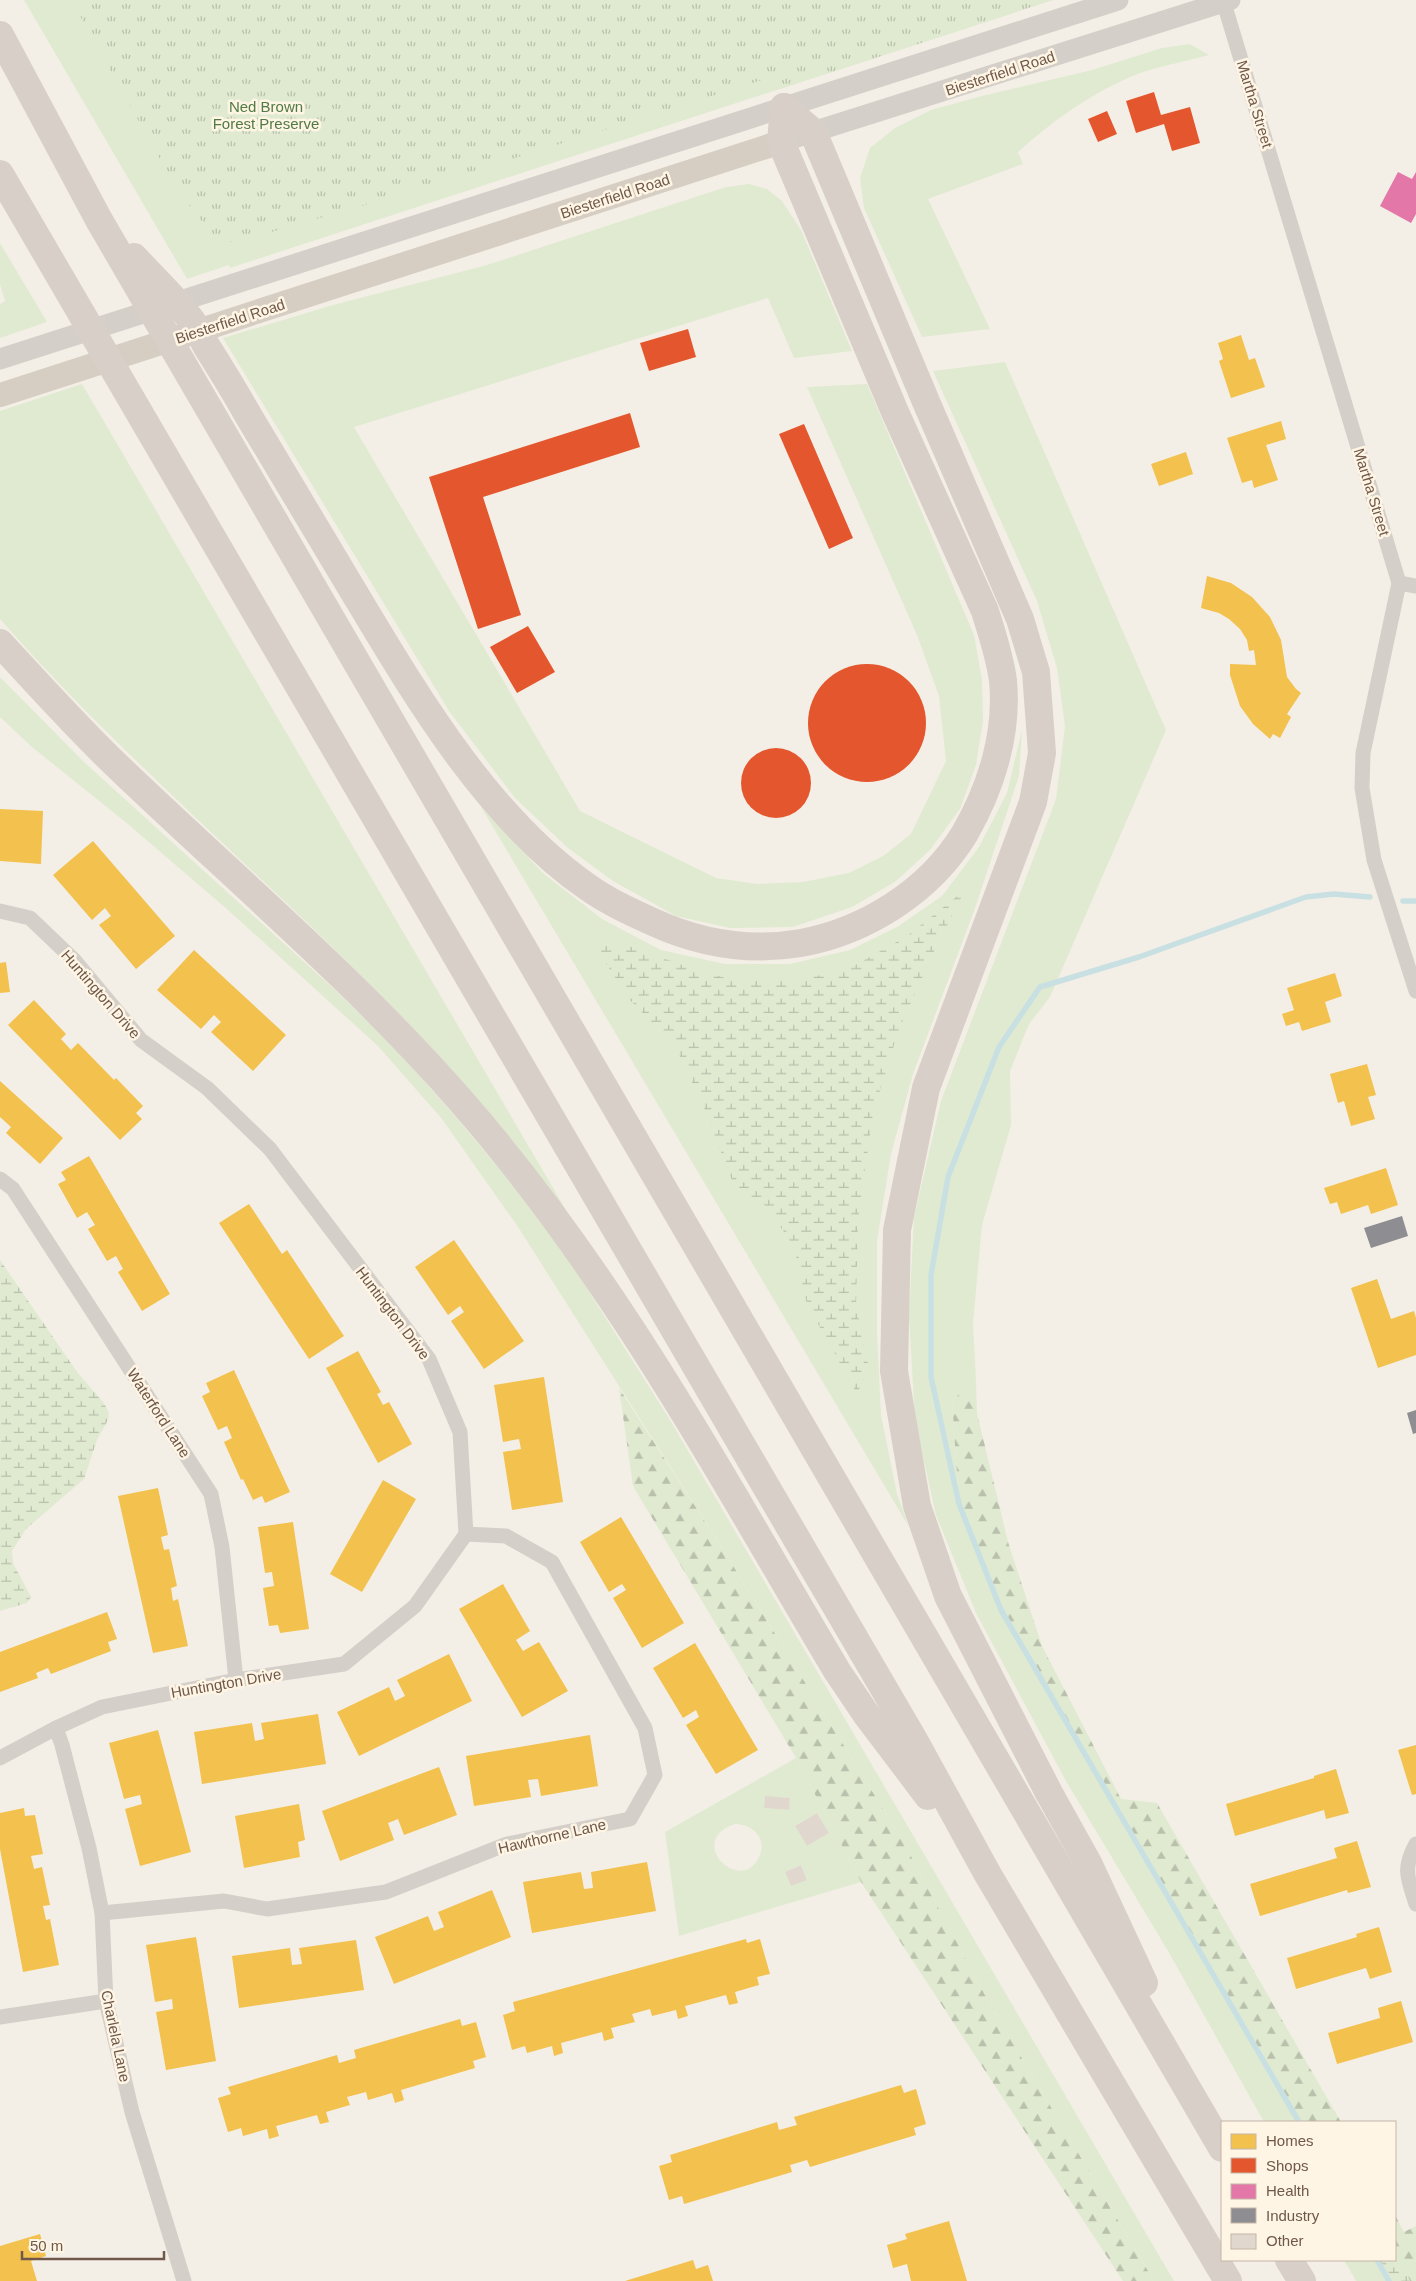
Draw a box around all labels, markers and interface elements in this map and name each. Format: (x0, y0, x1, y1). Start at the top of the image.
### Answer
street label: Biesterfield Road (943, 47, 1057, 99)
street label: Martha Street (1234, 58, 1277, 151)
park label: Ned Brown Forest Preserve (213, 98, 319, 132)
street label: Biesterfield Road (558, 170, 672, 222)
street label: Biesterfield Road (173, 295, 287, 347)
street label: Martha Street (1351, 446, 1394, 539)
street label: Huntington Drive (58, 946, 144, 1042)
street label: Huntington Drive (353, 1263, 433, 1363)
street label: Waterford Lane (124, 1365, 194, 1461)
street label: Huntington Drive (170, 1665, 282, 1701)
street label: Hawthorne Lane (496, 1815, 608, 1857)
street label: Charlela Lane (98, 1989, 134, 2083)
legend (1221, 2121, 1396, 2261)
text: Homes (1266, 2132, 1314, 2149)
text: Shops (1266, 2157, 1309, 2174)
text: Health (1266, 2182, 1309, 2199)
text: Industry (1266, 2207, 1320, 2224)
scale bar (22, 2228, 165, 2260)
text: Other (1266, 2232, 1304, 2249)
text: 50 m (30, 2237, 63, 2254)

